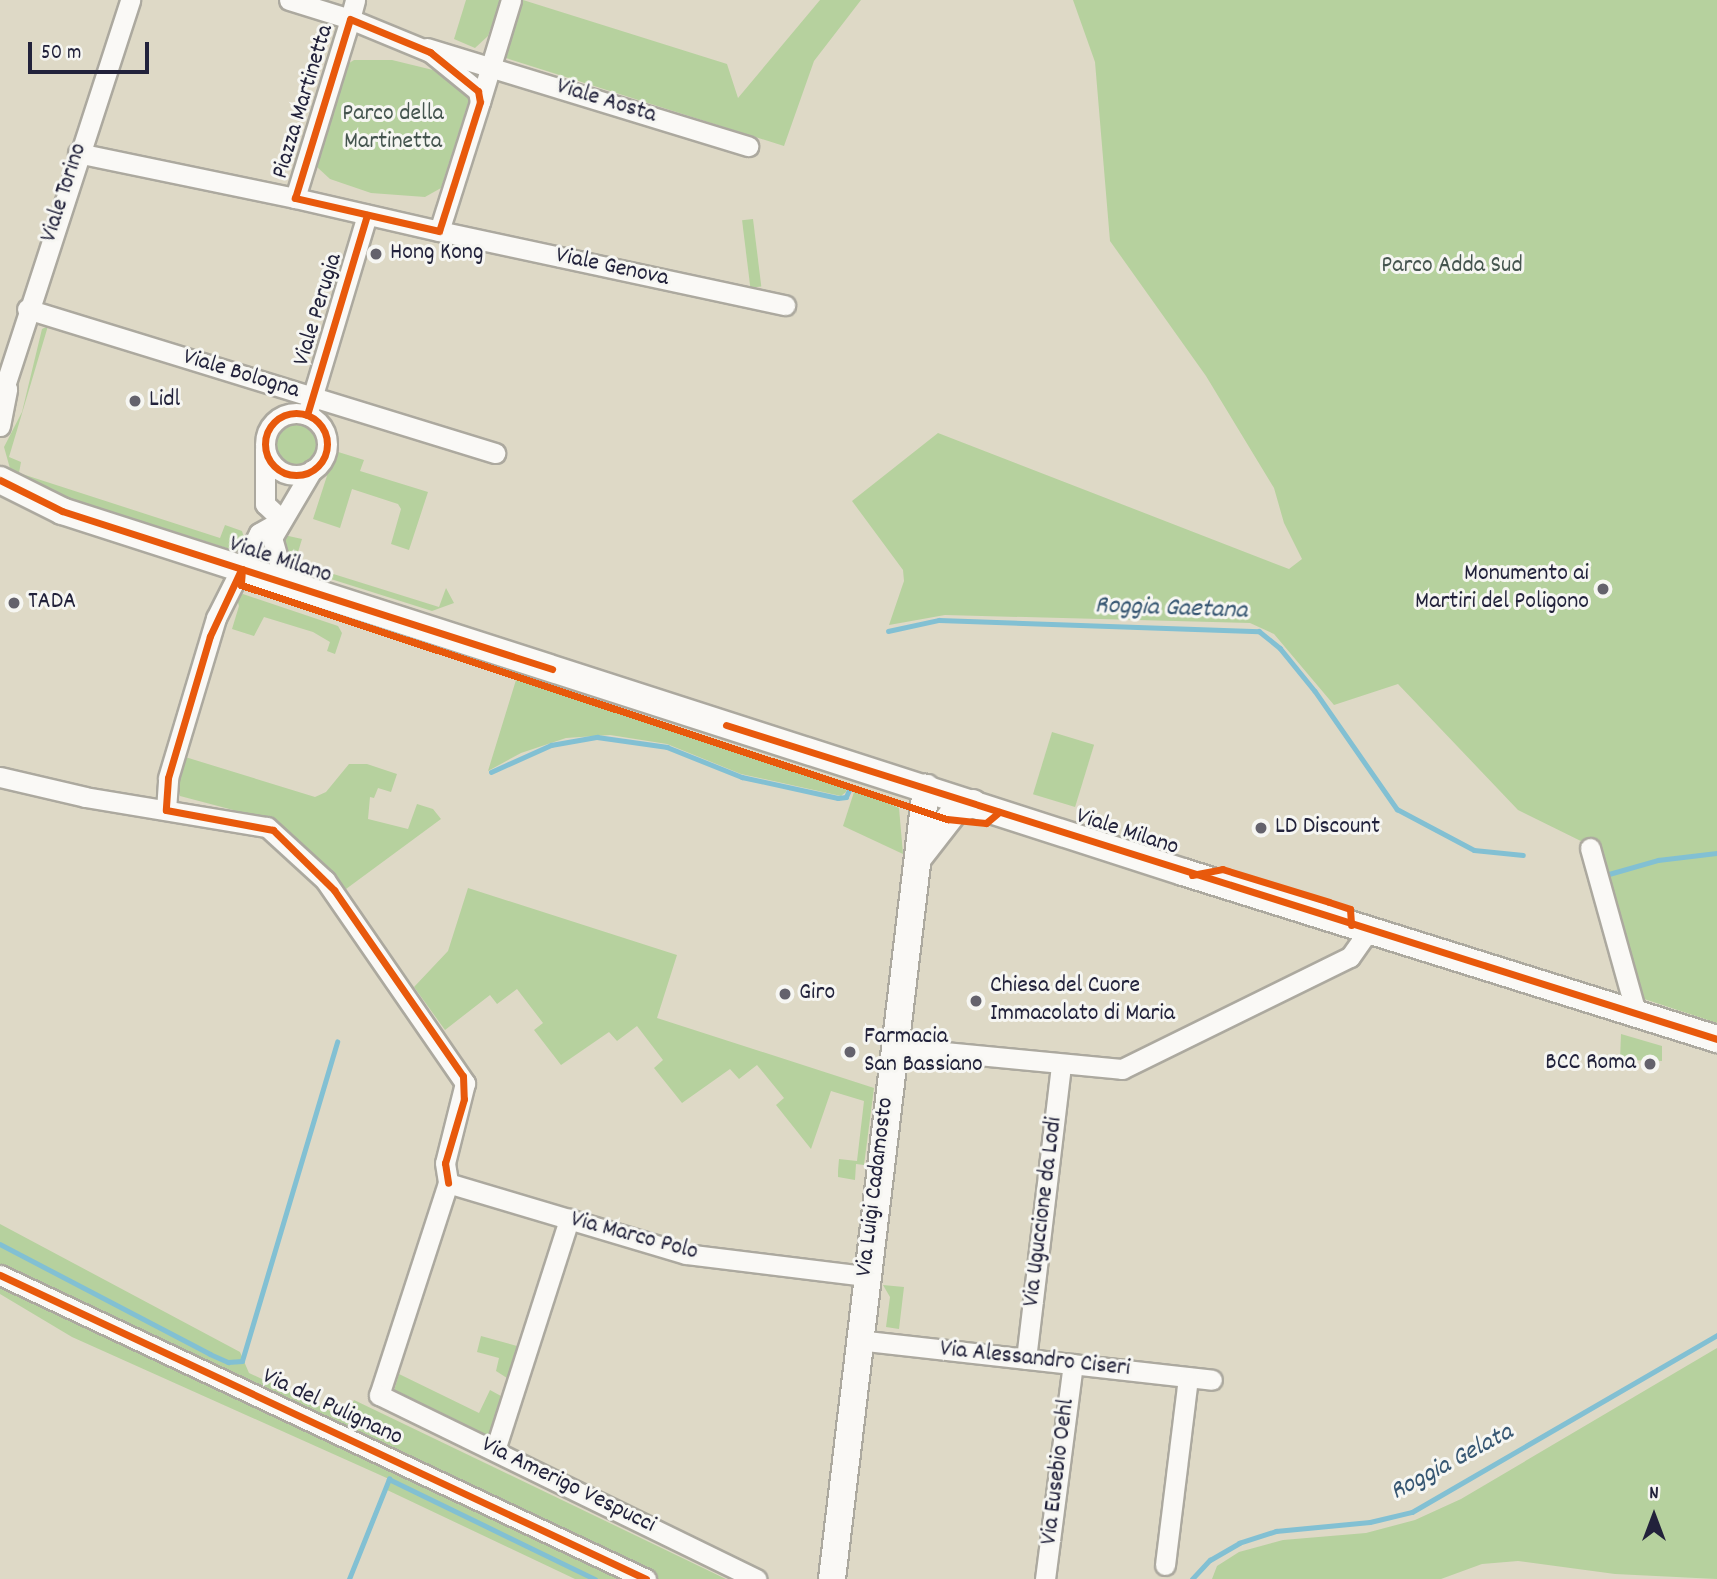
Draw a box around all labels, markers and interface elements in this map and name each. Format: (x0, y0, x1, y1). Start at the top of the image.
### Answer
street label: Piazza Martinetta (267, 21, 341, 183)
scale bar (32, 28, 152, 72)
text: 50 m (41, 39, 81, 69)
street label: Viale Aosta (553, 73, 659, 131)
park label: Parco della Martinetta (342, 101, 444, 157)
street label: Viale Torino (36, 140, 94, 246)
place label: Hong Kong (390, 240, 483, 268)
street label: Viale Genova (553, 242, 671, 294)
marker: Hong Kong (368, 246, 384, 262)
street label: Viale Perugia (288, 250, 350, 370)
park label: Parco Adda Sud (1381, 253, 1523, 281)
street label: Viale Bologna (179, 344, 303, 406)
place label: Lidl (149, 387, 180, 415)
marker: Lidl (127, 393, 143, 409)
street label: Viale Milano (225, 531, 335, 591)
place label: Monumento ai Martiri del Poligono (1415, 561, 1589, 617)
marker: Monumento ai Martiri del Poligono (1595, 581, 1611, 597)
place label: TADA (28, 589, 76, 617)
water label: Roggia Gaetana (1094, 591, 1248, 627)
marker: TADA (6, 595, 22, 611)
street label: Viale Milano (1072, 803, 1182, 863)
place label: LD Discount (1275, 814, 1380, 842)
marker: LD Discount (1253, 820, 1269, 836)
place label: Chiesa del Cuore Immacolato di Maria (990, 973, 1175, 1029)
place label: Giro (799, 980, 835, 1008)
marker: Giro (777, 986, 793, 1002)
marker: Chiesa del Cuore Immacolato di Maria (968, 993, 984, 1009)
place label: Farmacia San Bassiano (864, 1024, 983, 1080)
marker: Farmacia San Bassiano (842, 1044, 858, 1060)
place label: BCC Roma (1545, 1050, 1636, 1078)
marker: BCC Roma (1642, 1056, 1658, 1072)
street label: Via Luigi Cadamosto (851, 1096, 901, 1278)
street label: Via Uguccione da Lodi (1018, 1116, 1070, 1308)
street label: Via Marco Polo (567, 1206, 701, 1268)
street label: Via Alessandro Ciseri (938, 1336, 1132, 1384)
street label: Via del Pulignano (257, 1363, 407, 1453)
street label: Via Eusebio Oehl (1036, 1397, 1082, 1547)
water label: Roggia Gelata (1385, 1418, 1519, 1508)
street label: Via Amerigo Vespucci (476, 1431, 660, 1541)
north arrow (1619, 1481, 1689, 1551)
text: N (1649, 1481, 1659, 1508)

